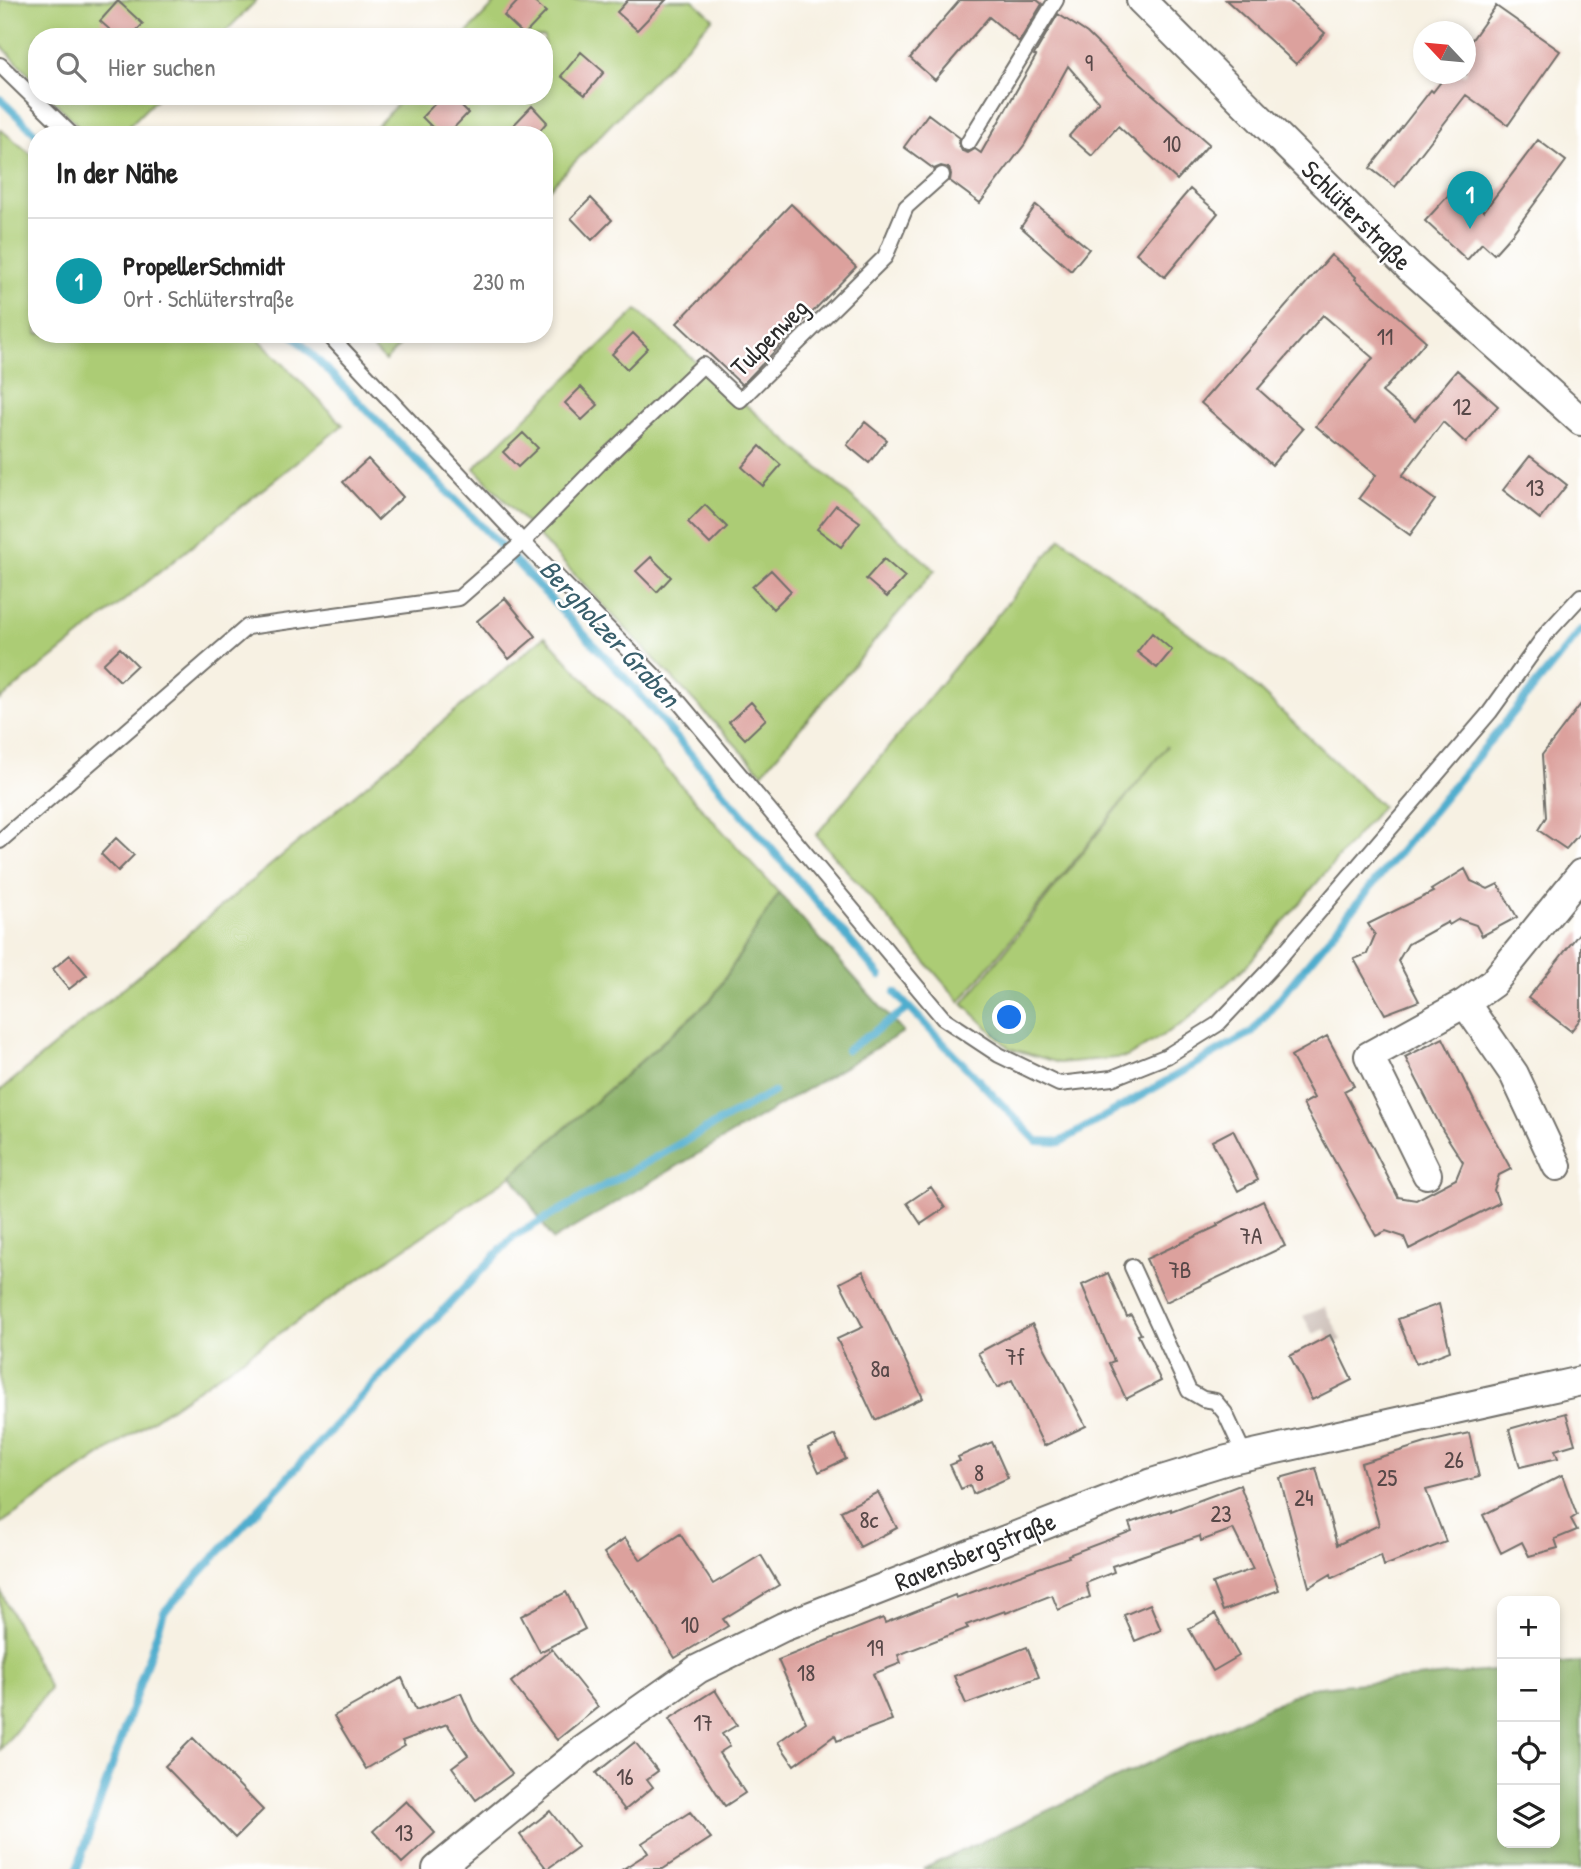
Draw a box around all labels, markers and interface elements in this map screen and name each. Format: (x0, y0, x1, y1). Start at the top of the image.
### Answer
north arrow (1413, 21, 1476, 84)
search box (28, 28, 553, 105)
house number: 9 (1085, 47, 1093, 78)
icon: search (52, 48, 90, 86)
text: Hier suchen (108, 49, 216, 84)
house number: 10 (1163, 128, 1181, 159)
text: In der Nähe (56, 152, 178, 192)
street label: Schlüterstraße (1294, 152, 1420, 278)
pin: 1 (1447, 171, 1493, 229)
text: PropellerSchmidt (123, 248, 285, 283)
text: 1 (75, 266, 83, 297)
text: 230 m (473, 266, 525, 297)
text: Ort · Schlüterstraße (123, 283, 294, 314)
street label: Tulpenweg (722, 290, 816, 384)
house number: 11 (1377, 321, 1393, 352)
house number: 12 (1452, 391, 1472, 422)
house number: 13 (1526, 472, 1544, 503)
water label: Bergholzer Graben (531, 551, 690, 717)
your location (992, 1000, 1026, 1034)
house number: 7A (1240, 1220, 1262, 1251)
house number: 7B (1168, 1254, 1192, 1285)
house number: 7f (1005, 1341, 1026, 1372)
house number: 8a (871, 1353, 889, 1384)
house number: 26 (1444, 1444, 1464, 1475)
house number: 8 (974, 1457, 984, 1488)
house number: 25 (1377, 1462, 1398, 1493)
house number: 24 (1294, 1482, 1314, 1513)
house number: 23 (1210, 1498, 1232, 1529)
street label: Ravensbergstraße (889, 1503, 1061, 1599)
house number: 8c (860, 1504, 879, 1535)
map controls (1497, 1596, 1560, 1848)
button: + (1497, 1596, 1560, 1659)
house number: 10 (681, 1609, 699, 1640)
house number: 19 (867, 1632, 883, 1663)
house number: 18 (797, 1657, 815, 1688)
button: − (1497, 1659, 1560, 1722)
house number: 17 (693, 1707, 713, 1738)
button: locate (1497, 1722, 1560, 1785)
house number: 16 (616, 1761, 634, 1792)
button: layers (1497, 1785, 1560, 1848)
house number: 13 (395, 1817, 413, 1848)

